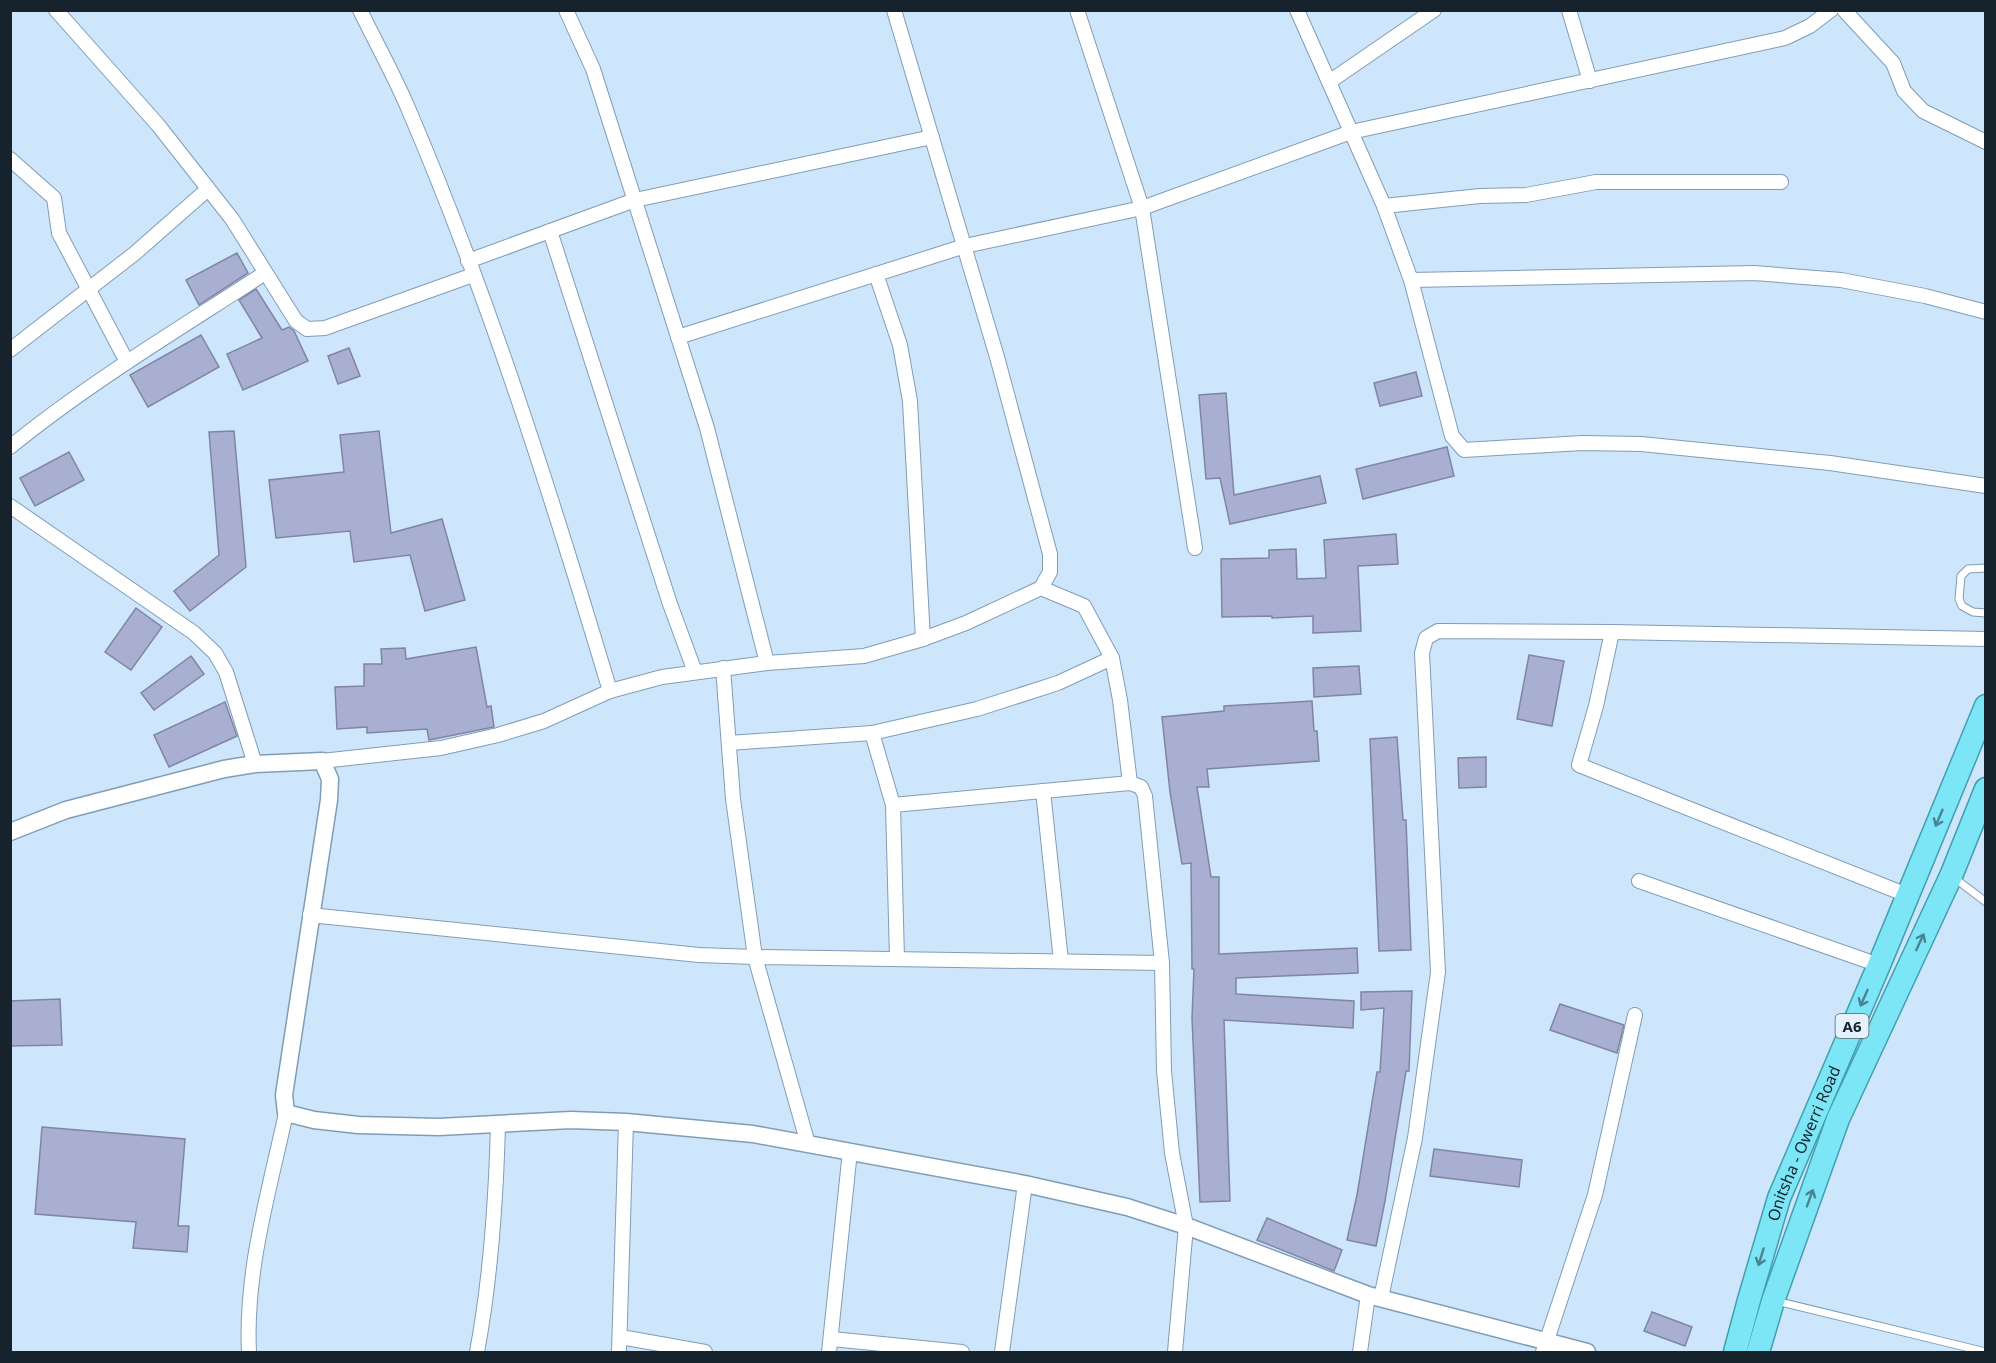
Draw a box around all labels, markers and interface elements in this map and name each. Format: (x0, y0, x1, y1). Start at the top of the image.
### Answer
one-way arrow (1933, 809, 1944, 827)
one-way arrow (1915, 933, 1927, 951)
one-way arrow (1858, 989, 1870, 1007)
road number: A6 (1836, 1014, 1868, 1038)
street label: Onitsha - Owerri Road (1762, 1062, 1846, 1224)
one-way arrow (1805, 1189, 1816, 1207)
one-way arrow (1755, 1247, 1766, 1266)

